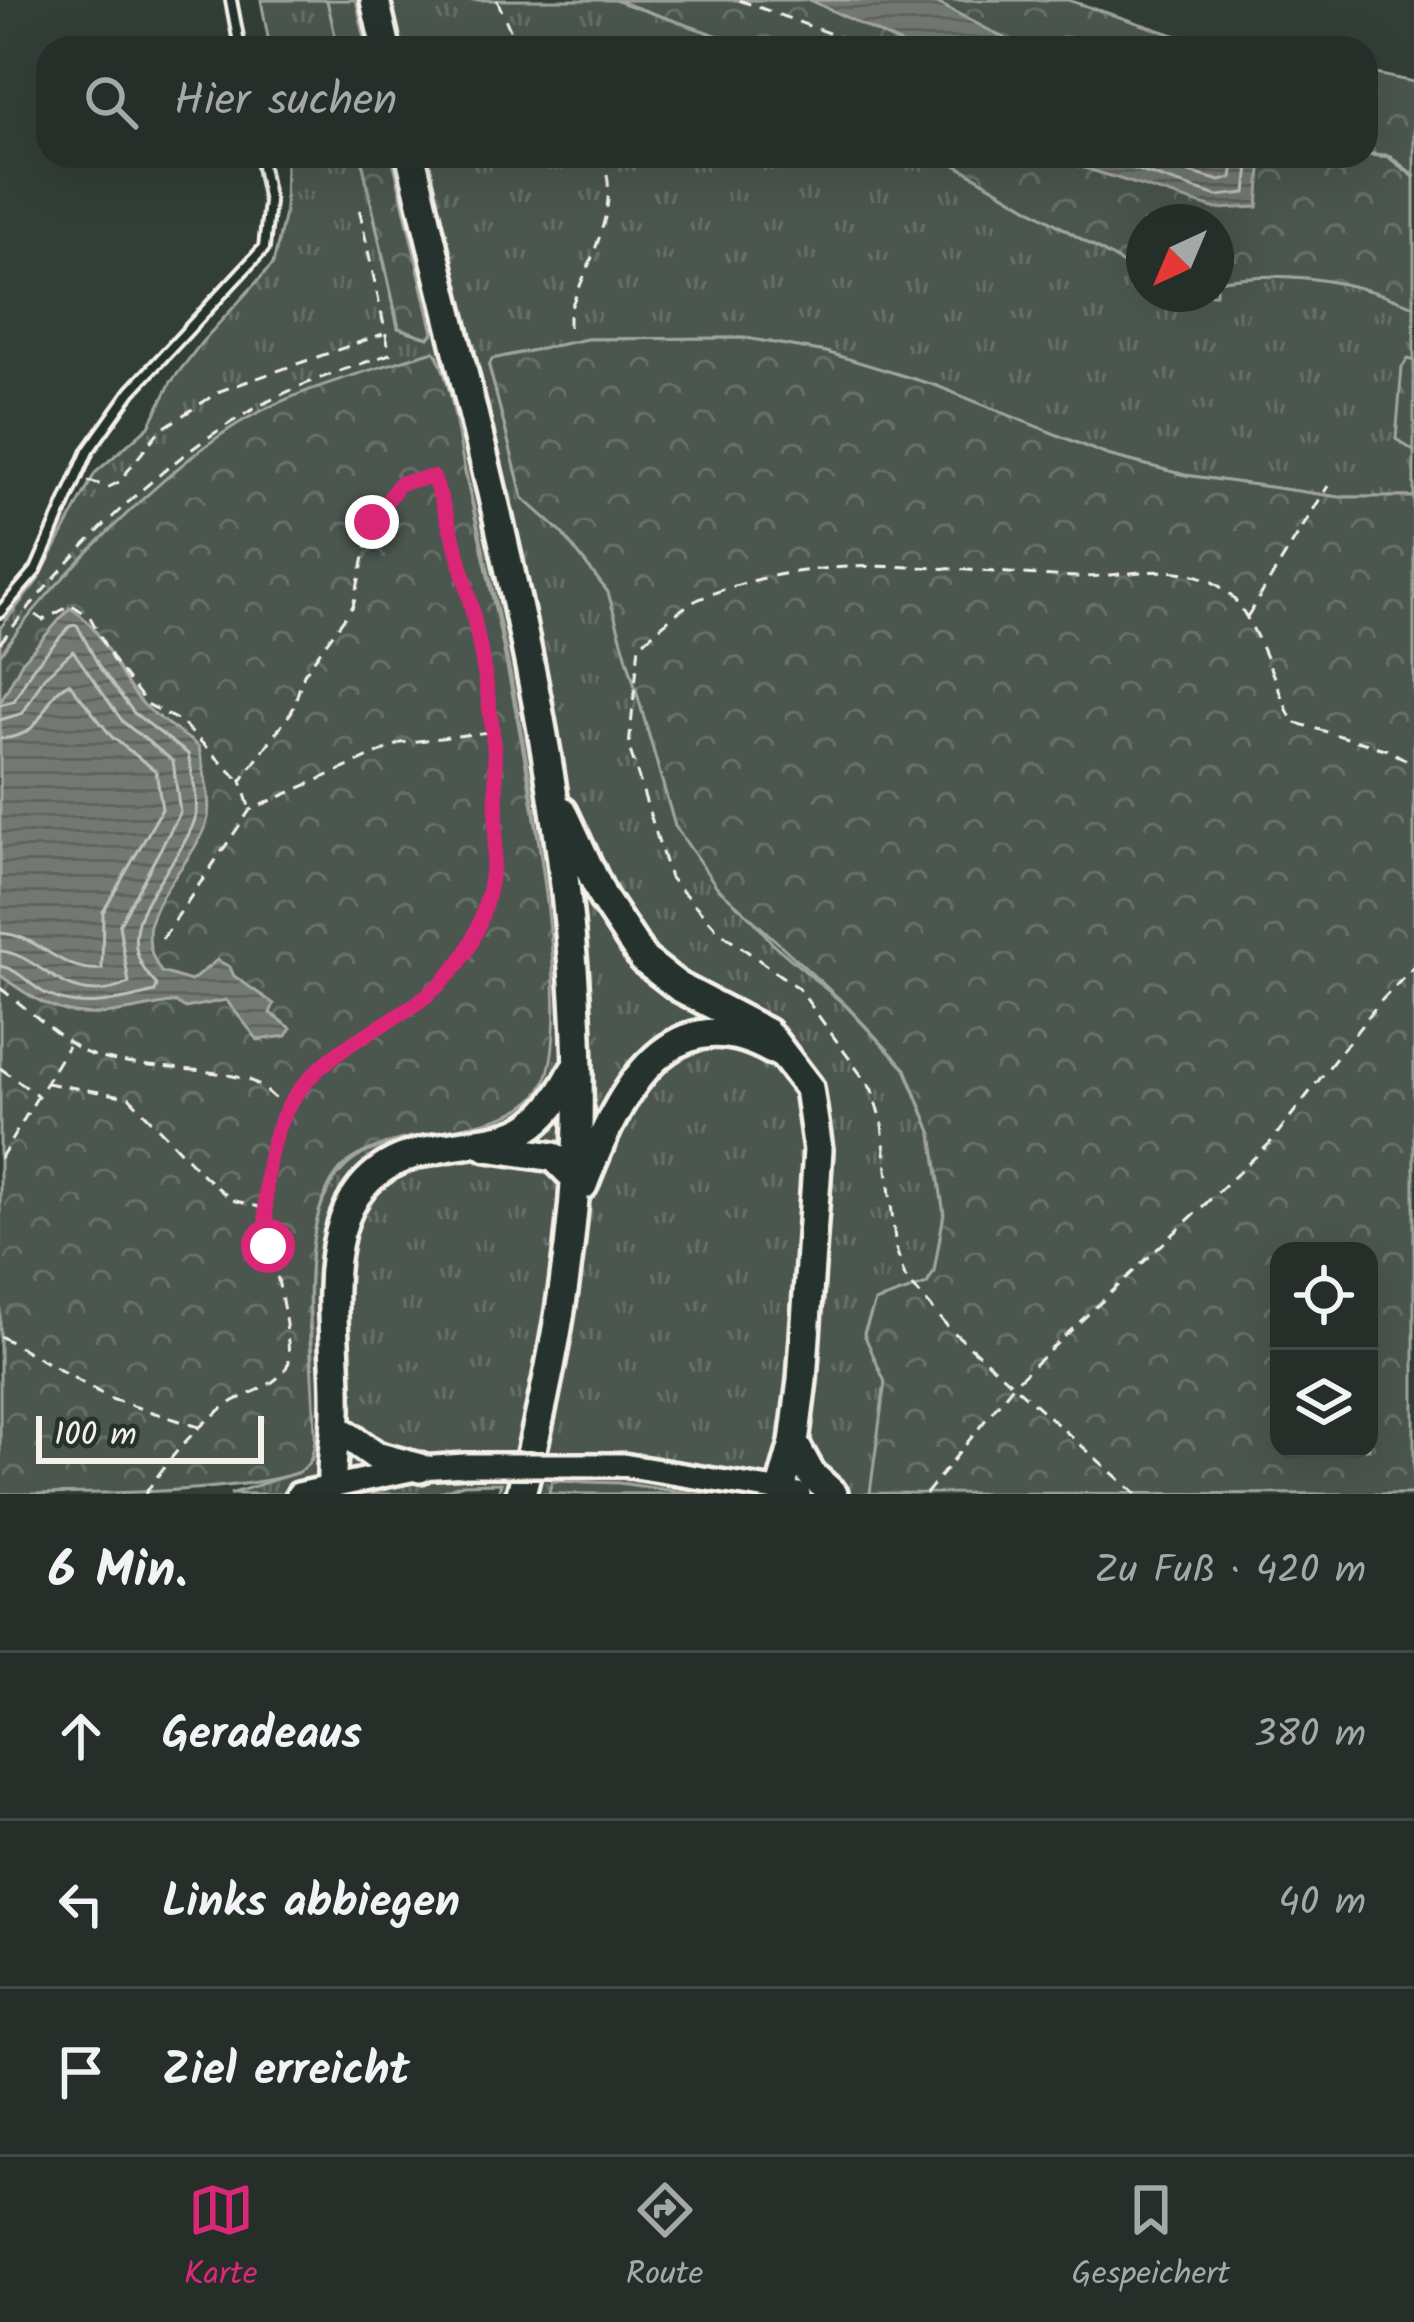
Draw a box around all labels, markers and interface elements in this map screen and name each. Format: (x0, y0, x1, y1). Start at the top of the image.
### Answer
search box (36, 36, 1378, 168)
text: Hier suchen (174, 66, 397, 138)
icon: search (78, 69, 144, 135)
north arrow (1126, 204, 1234, 312)
route end (345, 495, 399, 549)
route start (241, 1219, 295, 1273)
map controls (1270, 1242, 1378, 1458)
button: locate (1270, 1242, 1378, 1350)
button: layers (1270, 1350, 1378, 1458)
scale bar (36, 1410, 264, 1463)
text: 100 m (54, 1410, 137, 1463)
text: 6 Min. (48, 1532, 187, 1613)
text: Zu Fuß · 420 m (1095, 1541, 1366, 1603)
text: Geradeaus (162, 1700, 362, 1772)
icon: ahead (48, 1703, 114, 1769)
text: 380 m (1254, 1705, 1366, 1767)
text: Links abbiegen (162, 1868, 460, 1940)
icon: left (48, 1871, 114, 1937)
text: 40 m (1278, 1873, 1366, 1935)
text: Ziel erreicht (162, 2036, 410, 2108)
icon: arrive (48, 2039, 114, 2105)
tab: Karte (184, 2177, 258, 2302)
tab: Route (626, 2177, 703, 2302)
tab: Gespeichert (1071, 2177, 1230, 2302)

